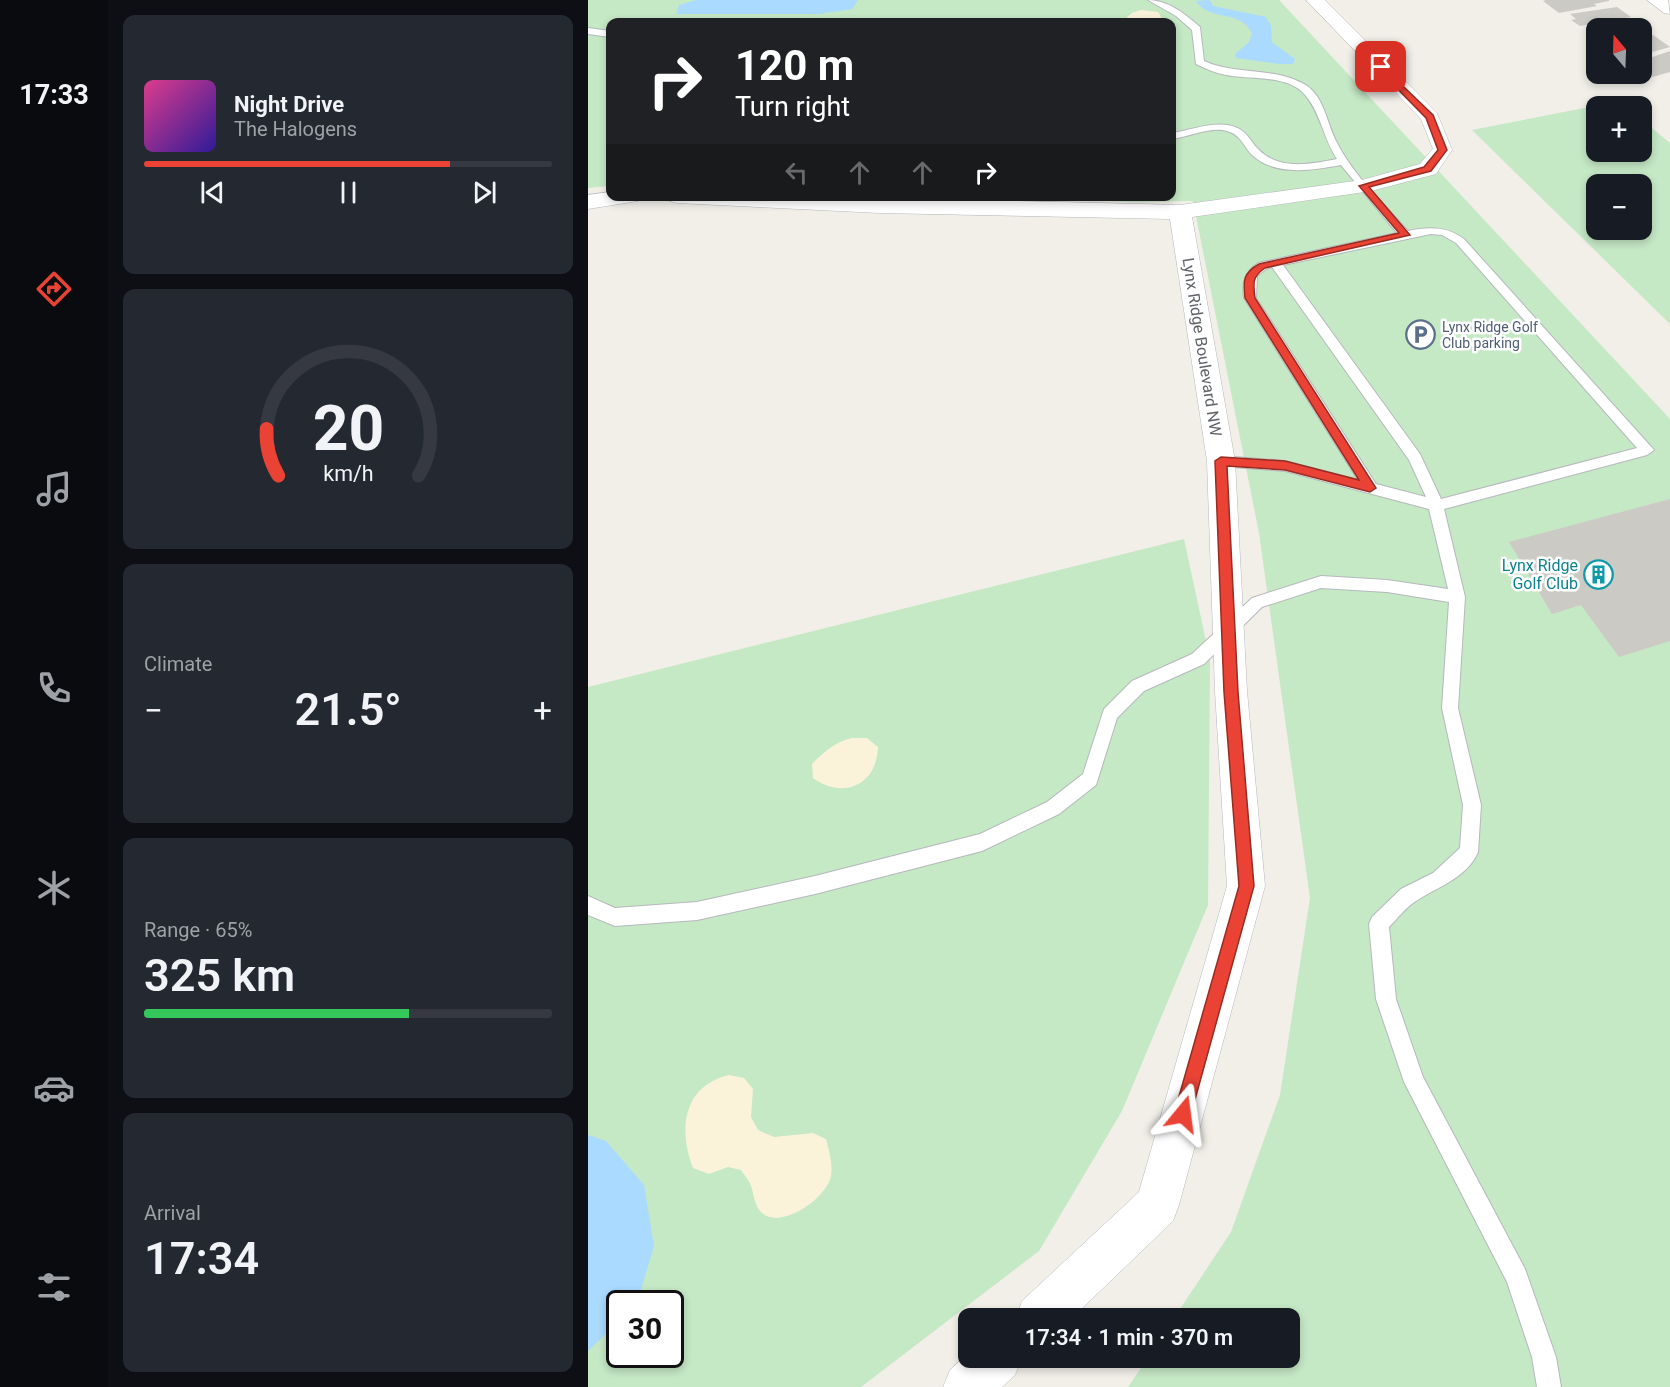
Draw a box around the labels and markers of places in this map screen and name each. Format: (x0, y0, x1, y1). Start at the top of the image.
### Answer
pin (1355, 41, 1406, 92)
parking icon: Lynx Ridge Golf Club parking (1405, 319, 1437, 351)
place label: Lynx Ridge Golf Club parking (1442, 319, 1538, 351)
place label: Lynx Ridge Golf Club (1502, 556, 1578, 593)
building icon: Lynx Ridge Golf Club (1583, 558, 1615, 590)

